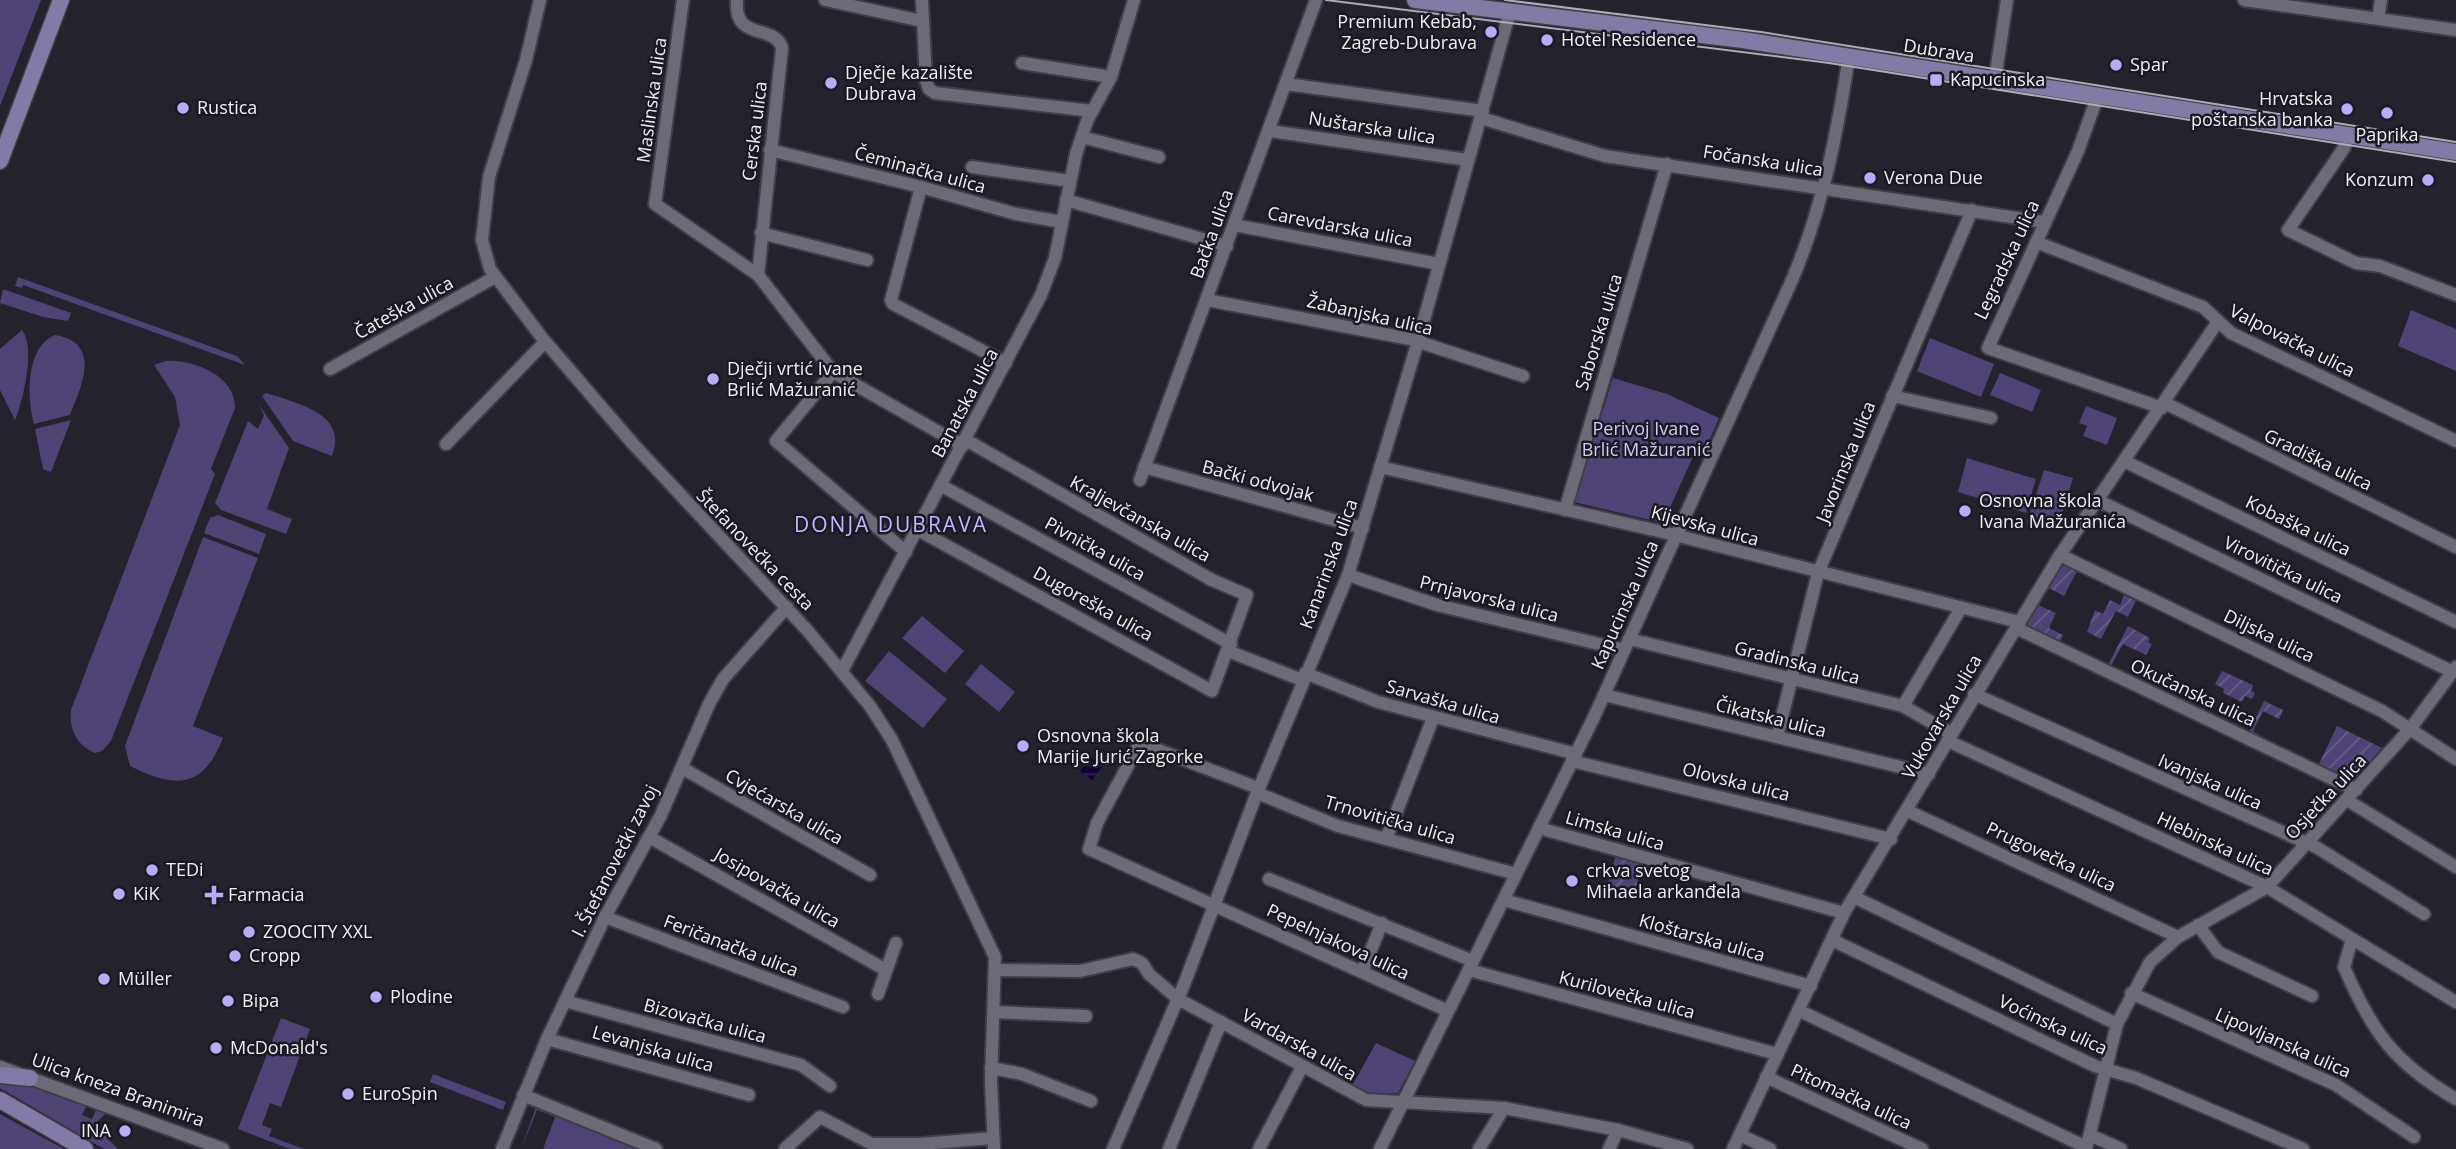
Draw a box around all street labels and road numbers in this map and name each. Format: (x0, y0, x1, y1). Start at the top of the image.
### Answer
street label: Dubrava (1902, 33, 1976, 67)
street label: Maslinska ulica (630, 36, 672, 164)
street label: Cerska ulica (736, 80, 772, 182)
street label: Nuštarska ulica (1307, 105, 1437, 149)
street label: Fočanska ulica (1701, 139, 1825, 181)
street label: Čeminačka ulica (852, 140, 989, 198)
street label: Bačka ulica (1184, 186, 1238, 282)
street label: Legradska ulica (1968, 196, 2044, 323)
street label: Carevdarska ulica (1265, 200, 1415, 252)
street label: Čateška ulica (350, 270, 457, 344)
street label: Saborska ulica (1569, 271, 1627, 393)
street label: Žabanjska ulica (1305, 288, 1435, 340)
street label: Valpovačka ulica (2226, 298, 2359, 382)
street label: Banatska ulica (925, 344, 1003, 461)
street label: Javorinska ulica (1809, 397, 1880, 528)
street label: Gradiška ulica (2260, 423, 2376, 496)
street label: Bački odvojak (1200, 454, 1317, 507)
street label: Kraljevčanska ulica (1066, 469, 1215, 567)
street label: Štefanovečka cesta (692, 483, 820, 615)
street label: Kobaška ulica (2242, 489, 2355, 561)
street label: Kanarinska ulica (1293, 495, 1363, 632)
street label: Kijevska ulica (1649, 499, 1762, 551)
street label: Pivnička ulica (1041, 511, 1150, 586)
street label: Virovitička ulica (2220, 530, 2347, 608)
street label: Kapucinska ulica (1585, 536, 1663, 673)
street label: Dugoreška ulica (1029, 560, 1158, 646)
street label: Prnjavorska ulica (1417, 569, 1561, 627)
street label: Diljska ulica (2220, 603, 2319, 667)
street label: Gradinska ulica (1732, 635, 1862, 689)
street label: Vukovarska ulica (1896, 650, 1986, 783)
street label: Okučanska ulica (2127, 653, 2260, 732)
street label: Sarvaška ulica (1383, 673, 1503, 729)
street label: Čikatska ulica (1713, 692, 1829, 742)
street label: Ivanjska ulica (2155, 748, 2266, 815)
street label: Osječka ulica (2279, 748, 2371, 844)
street label: Olovska ulica (1680, 756, 1792, 806)
street label: Cvjećarska ulica (721, 763, 848, 850)
street label: I. Štefanovečki zavoj (565, 780, 663, 941)
street label: Trnovitička ulica (1322, 789, 1459, 849)
street label: Limska ulica (1563, 804, 1668, 856)
street label: Hlebinska ulica (2153, 806, 2278, 881)
street label: Prugovečka ulica (1983, 816, 2120, 897)
street label: Josipovačka ulica (709, 840, 845, 933)
street label: Pepelnjakova ulica (1263, 897, 1414, 985)
street label: Feričanačka ulica (661, 908, 802, 982)
street label: Kloštarska ulica (1636, 908, 1768, 967)
street label: Kurilovečka ulica (1557, 964, 1698, 1024)
street label: Voćinska ulica (1995, 988, 2112, 1060)
street label: Bizovačka ulica (641, 992, 769, 1048)
street label: Lipovljanska ulica (2212, 1001, 2355, 1083)
street label: Vardarska ulica (1238, 1003, 1361, 1086)
street label: Levanjska ulica (590, 1019, 717, 1077)
street label: Ulica kneza Branimira (29, 1047, 208, 1132)
street label: Pitomačka ulica (1787, 1058, 1916, 1135)

